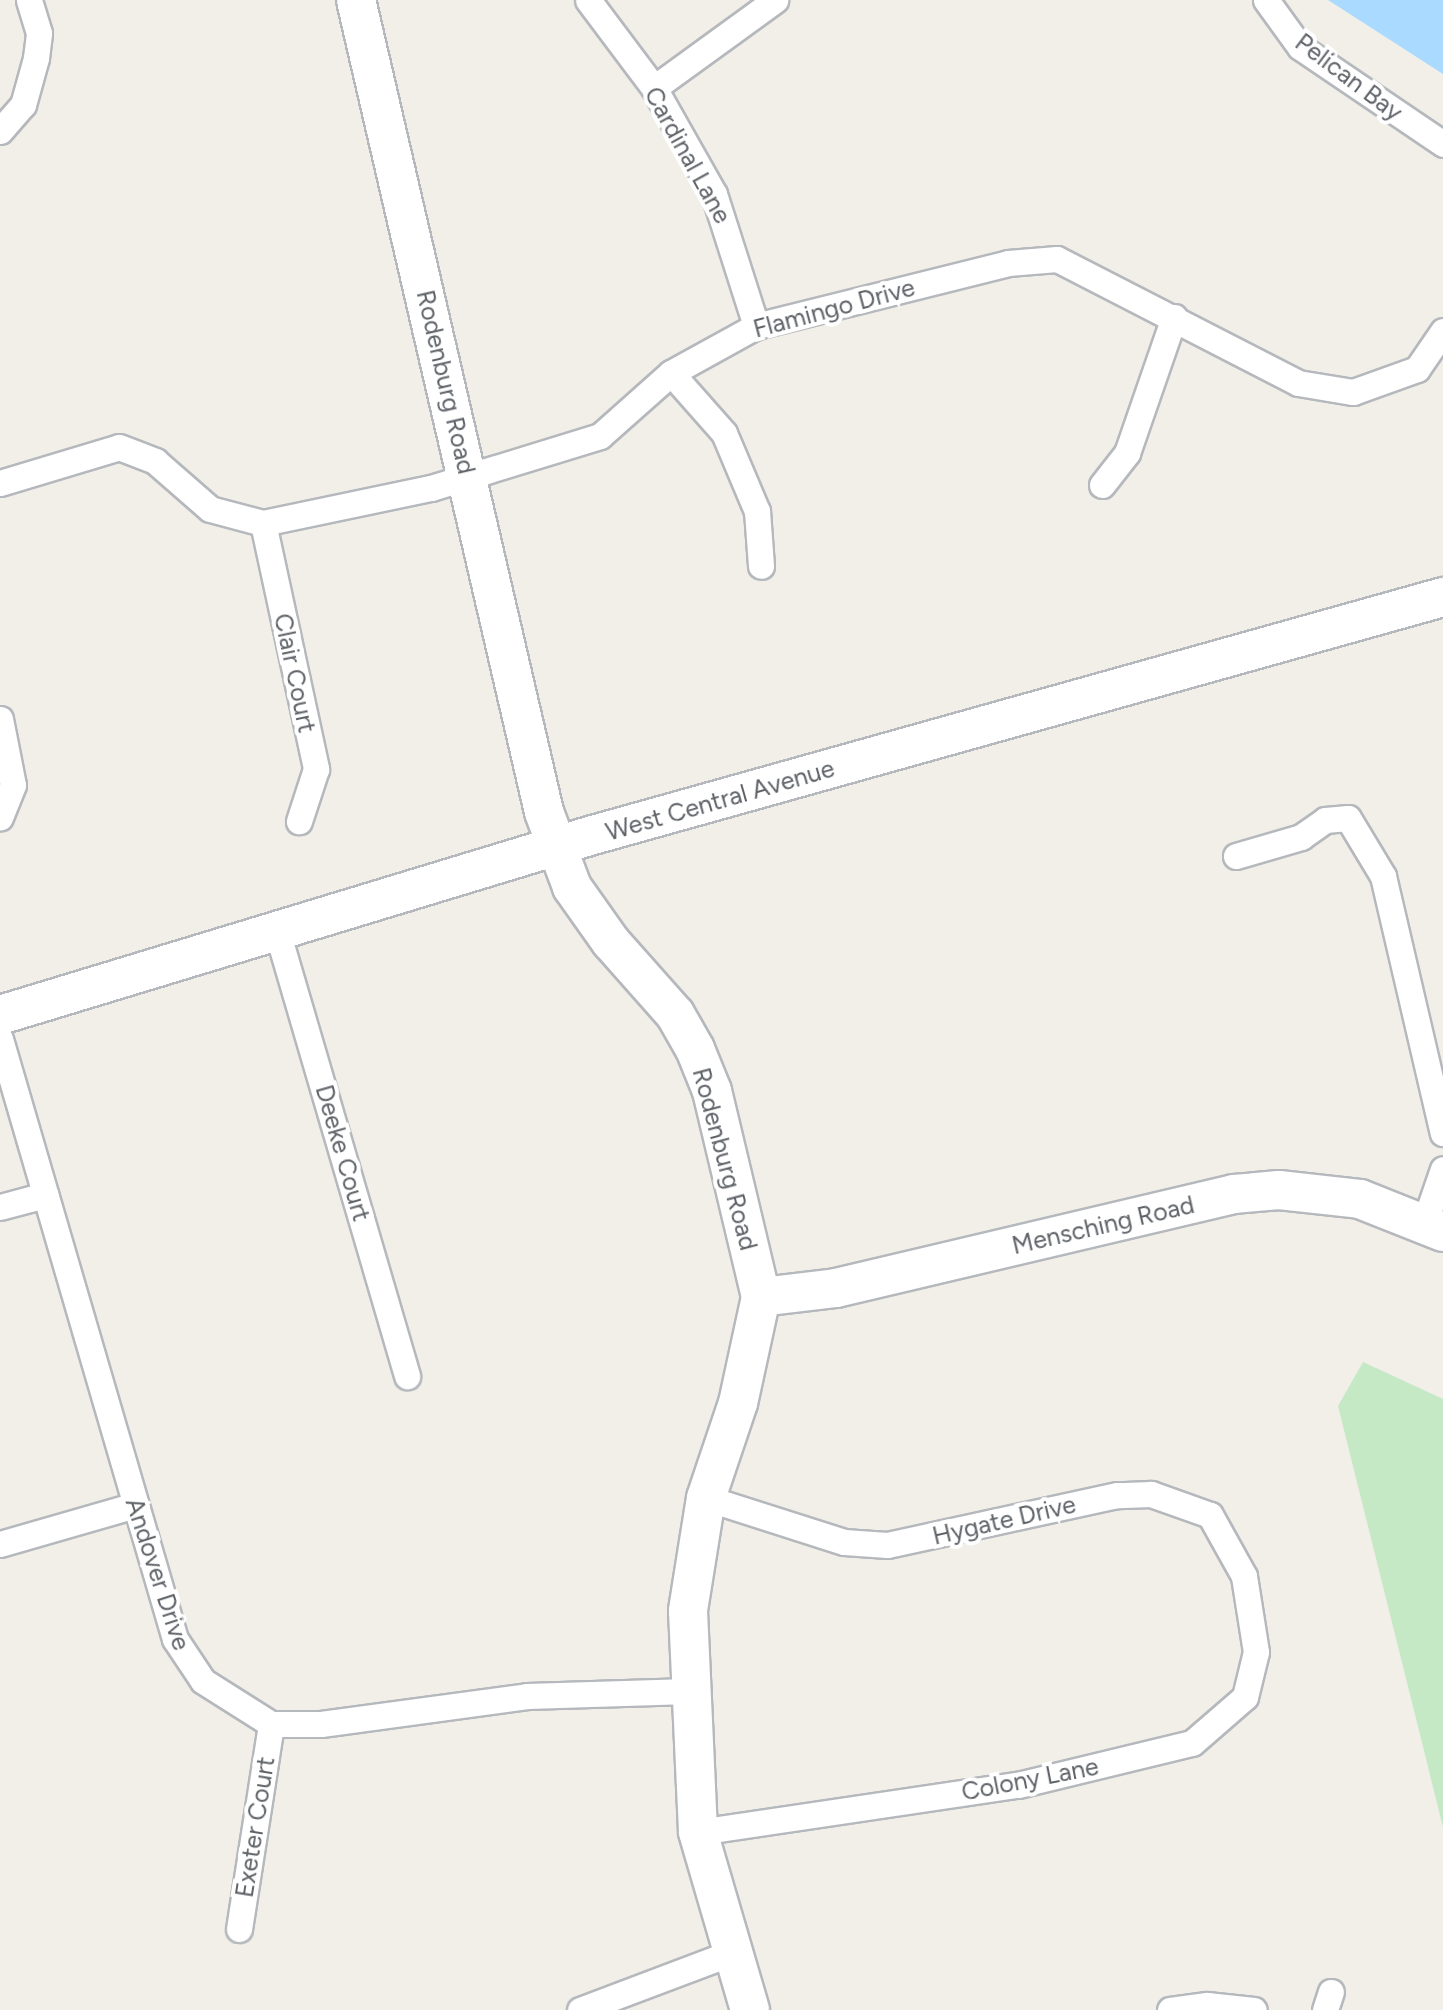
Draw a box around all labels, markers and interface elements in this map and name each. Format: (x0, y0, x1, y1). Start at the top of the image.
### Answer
street label: Pelican Bay (1289, 27, 1409, 127)
street label: Cardinal Lane (638, 82, 738, 228)
street label: Flamingo Drive (750, 272, 918, 344)
street label: Rodenburg Road (410, 287, 482, 477)
street label: Clair Court (268, 611, 322, 735)
street label: West Central Avenue (602, 753, 838, 847)
street label: Rodenburg Road (686, 1064, 764, 1254)
street label: Deeke Court (309, 1081, 377, 1225)
street label: Mensching Road (1009, 1189, 1197, 1261)
street label: Hygate Drive (929, 1489, 1079, 1551)
street label: Andover Drive (119, 1494, 197, 1654)
street label: Colony Lane (959, 1751, 1101, 1807)
street label: Exeter Court (229, 1754, 281, 1900)

